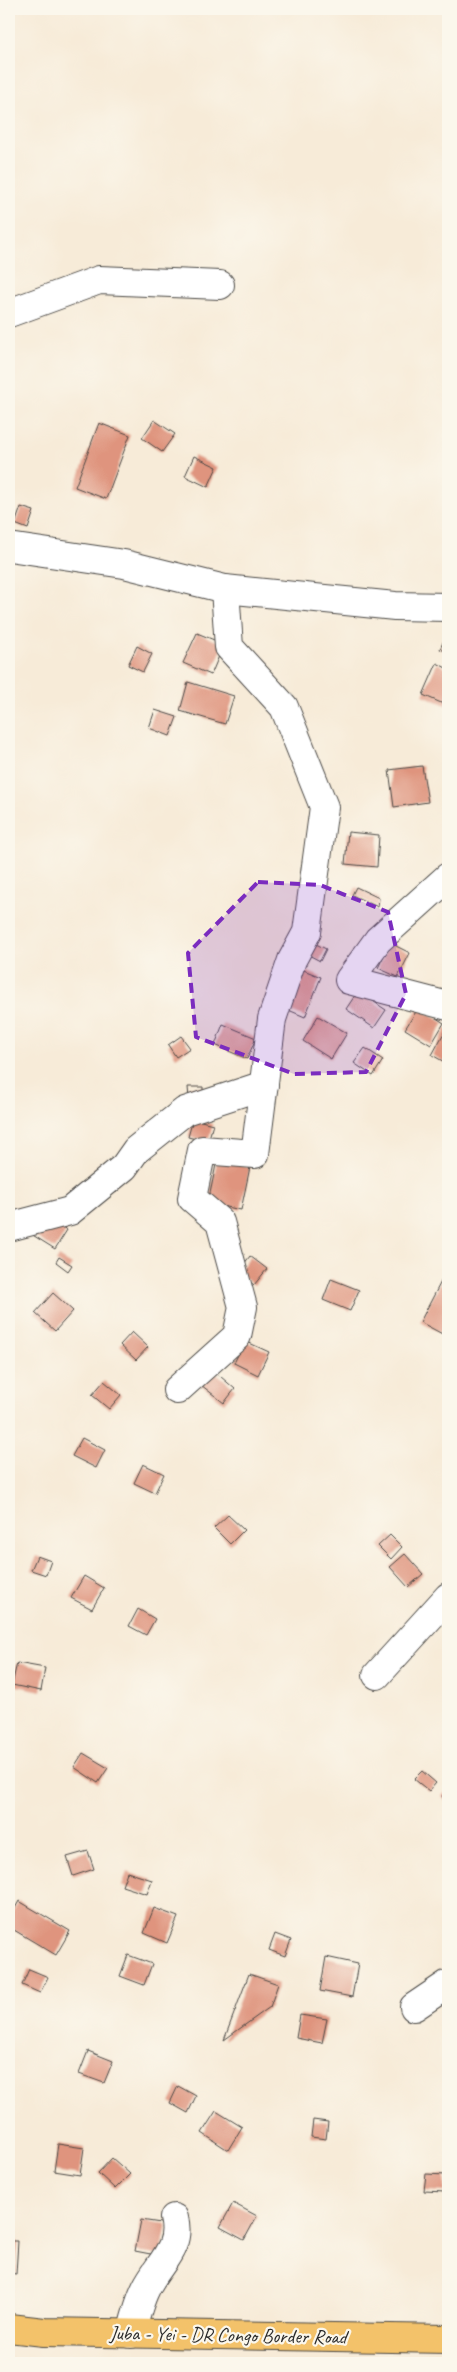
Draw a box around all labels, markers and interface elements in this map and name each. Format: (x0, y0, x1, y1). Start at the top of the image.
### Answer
street label: Juba - Yei - DR Congo Border Road (108, 2320, 350, 2350)

